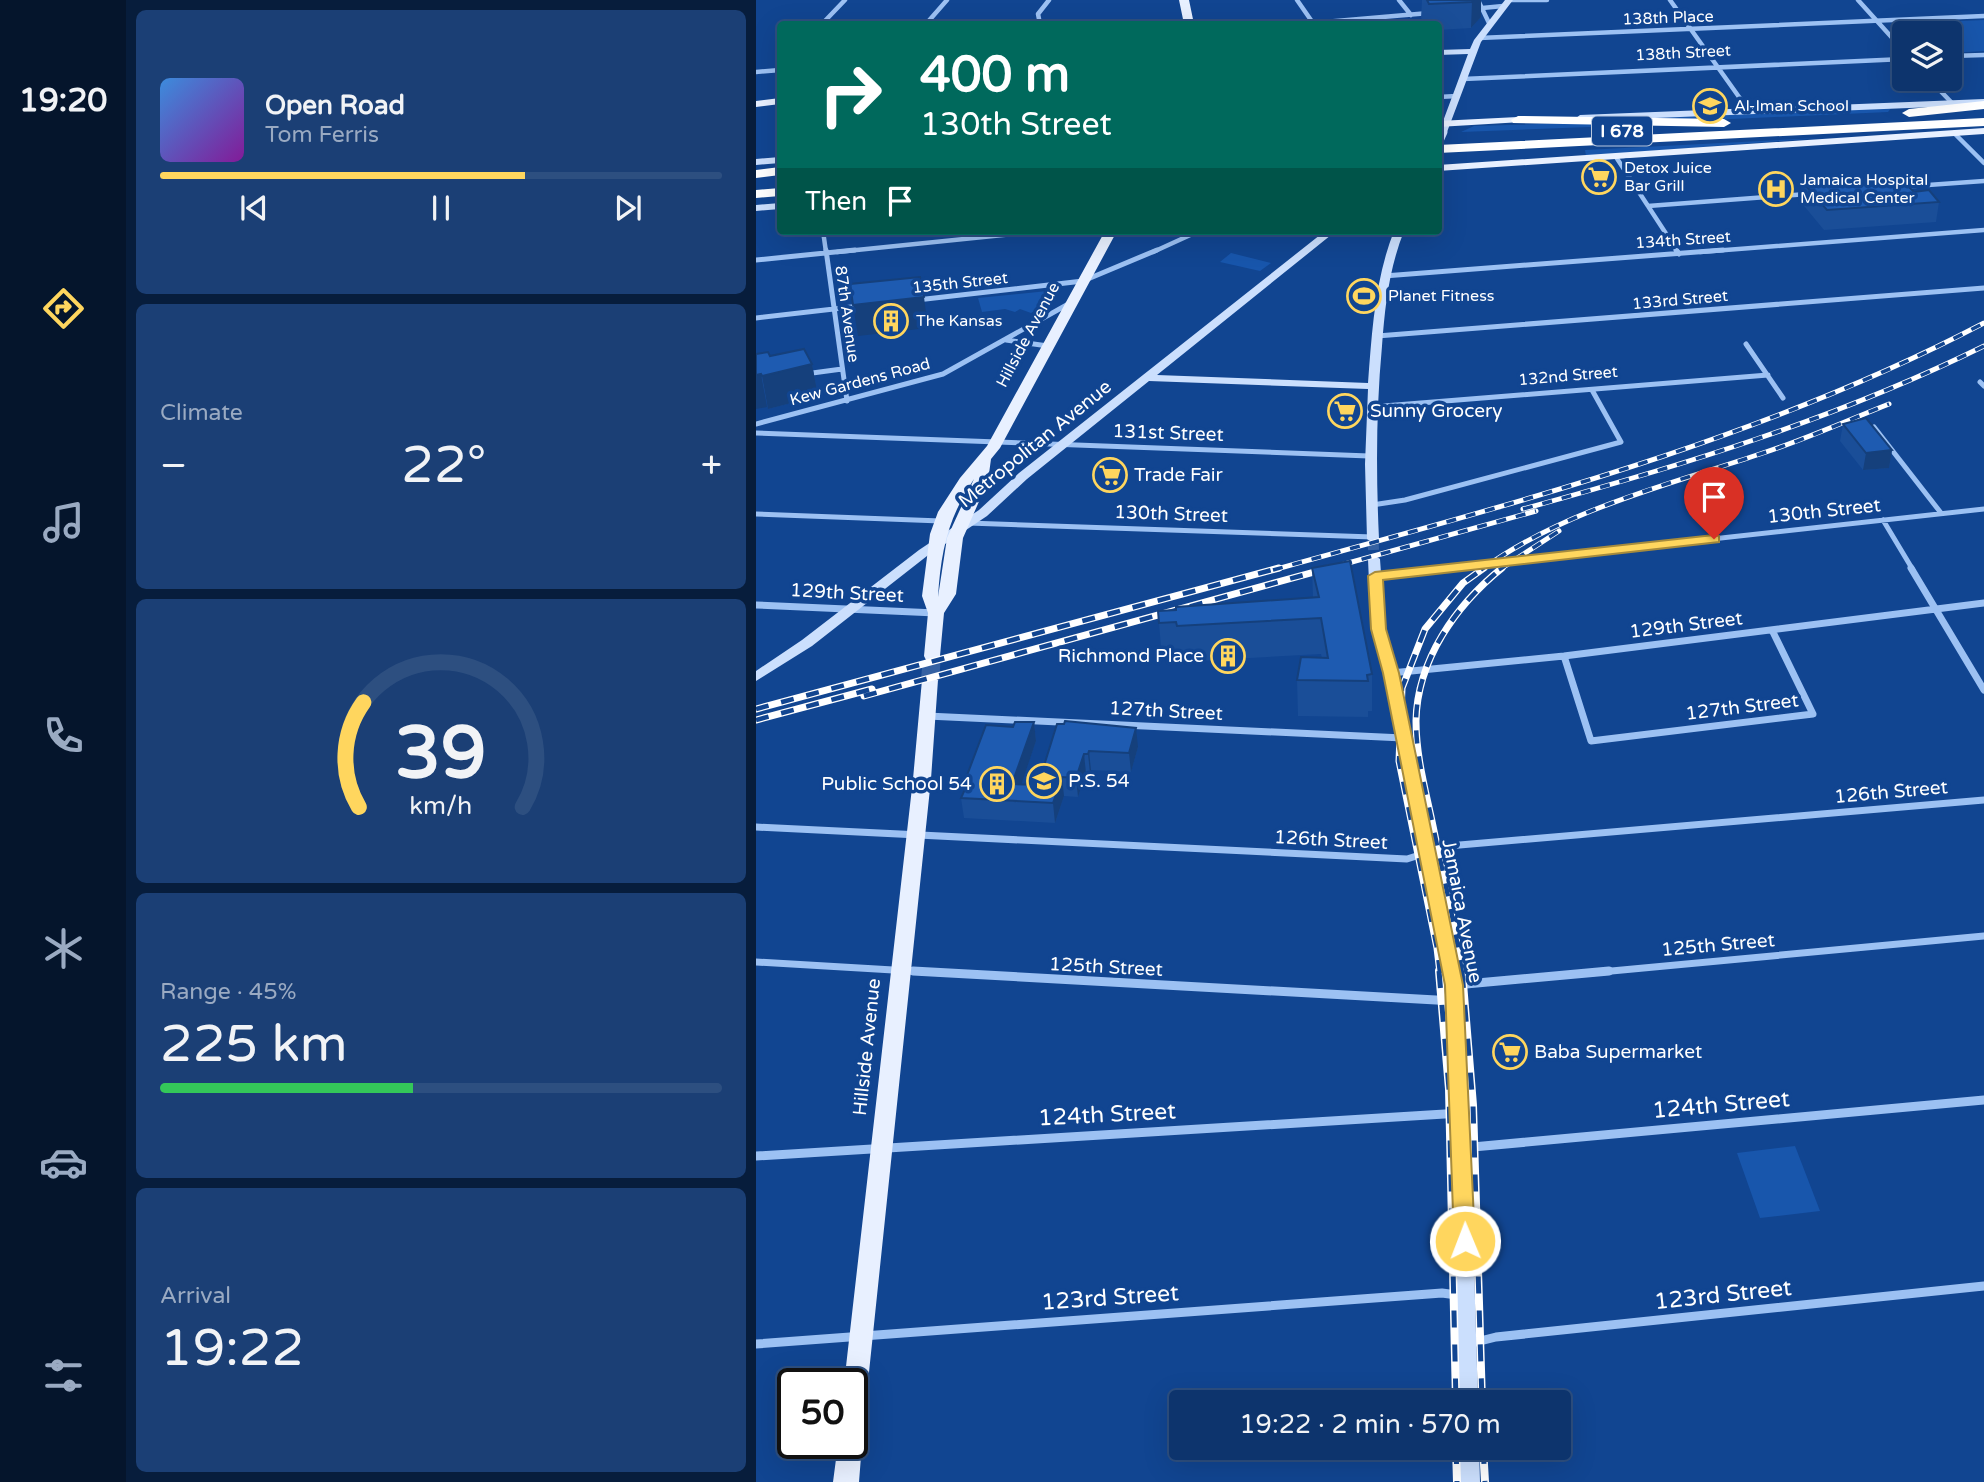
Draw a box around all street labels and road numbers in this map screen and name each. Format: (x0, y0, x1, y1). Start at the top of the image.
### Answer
street label: 138th Place (1622, 6, 1714, 30)
street label: 138th Street (1635, 41, 1731, 65)
road number: I 678 (1592, 116, 1652, 146)
street label: 134th Street (1634, 227, 1732, 253)
street label: 87th Avenue (830, 264, 864, 364)
street label: 135th Street (911, 268, 1009, 298)
street label: Hillside Avenue (992, 279, 1064, 391)
street label: 133rd Street (1631, 286, 1729, 314)
street label: Kew Gardens Road (788, 354, 932, 410)
street label: 132nd Street (1517, 362, 1619, 390)
street label: Metropolitan Avenue (954, 376, 1116, 512)
street label: 131st Street (1112, 420, 1224, 446)
street label: 130th Street (1766, 494, 1882, 528)
street label: 130th Street (1114, 501, 1228, 527)
street label: 129th Street (790, 579, 904, 607)
street label: 129th Street (1628, 607, 1744, 643)
street label: 127th Street (1684, 689, 1800, 725)
street label: 127th Street (1109, 697, 1223, 725)
street label: 126th Street (1833, 776, 1949, 808)
street label: 126th Street (1274, 826, 1388, 854)
street label: Jamaica Avenue (1437, 837, 1487, 985)
street label: 125th Street (1660, 929, 1776, 961)
street label: 125th Street (1049, 953, 1163, 981)
street label: Hillside Avenue (849, 977, 885, 1117)
street label: 124th Street (1651, 1085, 1791, 1125)
street label: 124th Street (1037, 1097, 1177, 1133)
street label: 123rd Street (1653, 1274, 1793, 1316)
street label: 123rd Street (1040, 1279, 1180, 1317)

